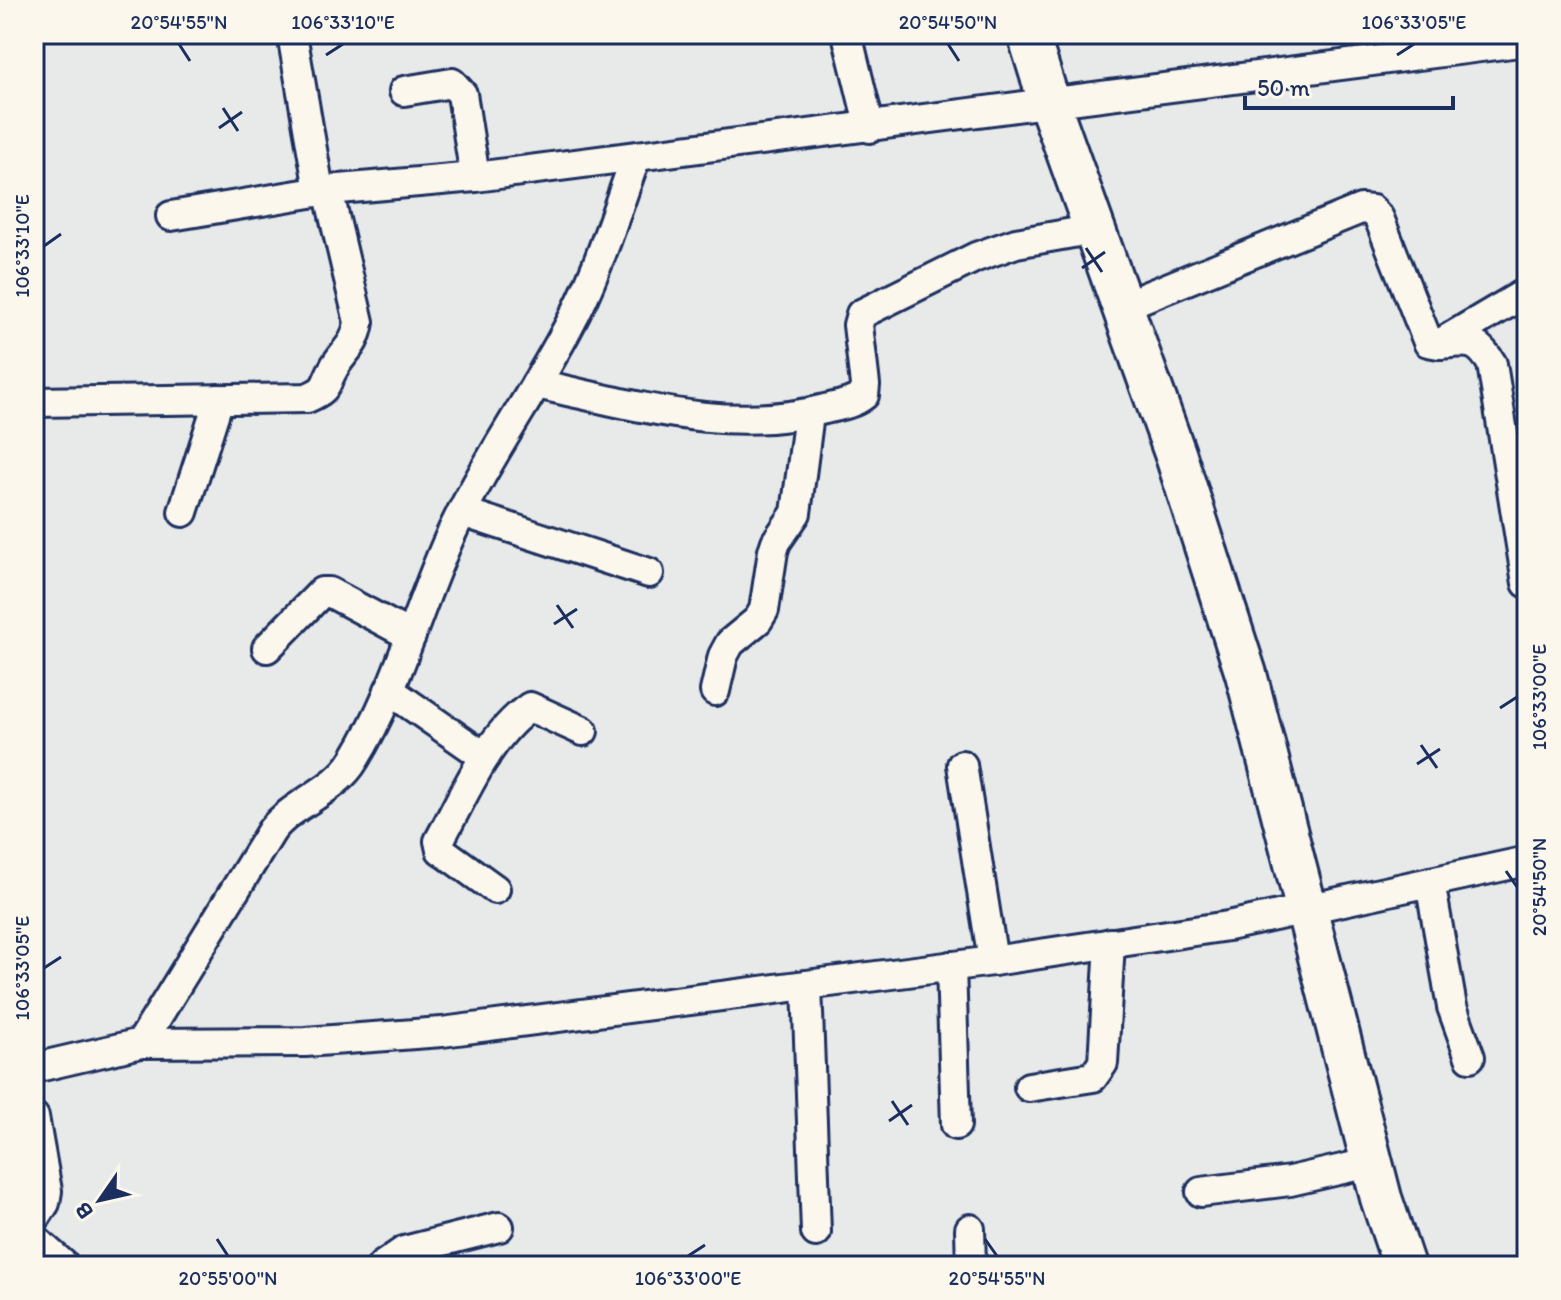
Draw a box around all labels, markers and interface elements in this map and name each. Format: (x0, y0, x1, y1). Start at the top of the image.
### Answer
text: 20°54'55"N (131, 10, 227, 34)
text: 106°33'10"E (291, 10, 395, 34)
text: 20°54'50"N (899, 10, 997, 34)
text: 106°33'05"E (1362, 10, 1466, 34)
scale bar (1245, 60, 1453, 110)
text: 50 m (1257, 73, 1310, 102)
text: 106°33'10"E (10, 194, 34, 298)
text: 106°33'00"E (1527, 644, 1551, 750)
text: 20°54'50"N (1527, 838, 1551, 936)
text: 106°33'05"E (10, 916, 34, 1020)
north arrow (60, 1160, 140, 1240)
text: B (69, 1197, 99, 1224)
text: 20°55'00"N (179, 1266, 277, 1290)
text: 106°33'00"E (635, 1266, 741, 1290)
text: 20°54'55"N (949, 1266, 1045, 1290)

